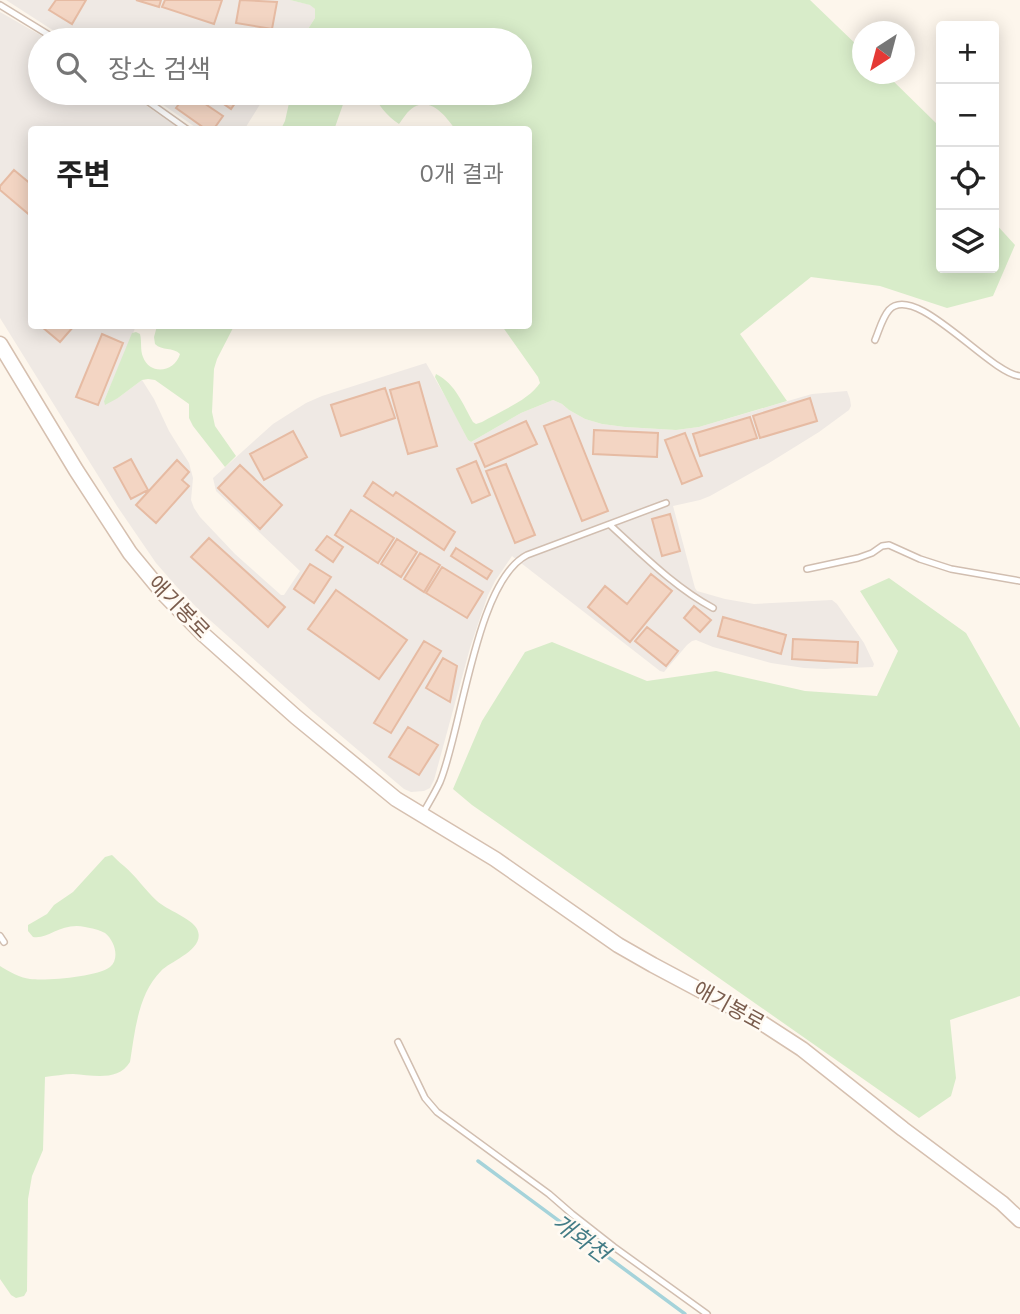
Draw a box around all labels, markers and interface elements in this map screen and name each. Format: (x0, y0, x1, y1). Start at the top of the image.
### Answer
north arrow (852, 21, 915, 84)
map controls (936, 21, 999, 273)
button: + (936, 21, 999, 84)
search box (28, 28, 532, 105)
icon: search (52, 48, 90, 86)
text: 장소 검색 (108, 53, 211, 84)
button: − (936, 84, 999, 147)
button: locate (936, 147, 999, 210)
text: 주변 (56, 156, 111, 192)
text: 0개 결과 (420, 160, 504, 188)
button: layers (936, 210, 999, 273)
street label: 애기봉로 (144, 570, 215, 643)
street label: 애기봉로 (689, 976, 769, 1035)
water label: 개화천 (547, 1208, 617, 1270)

